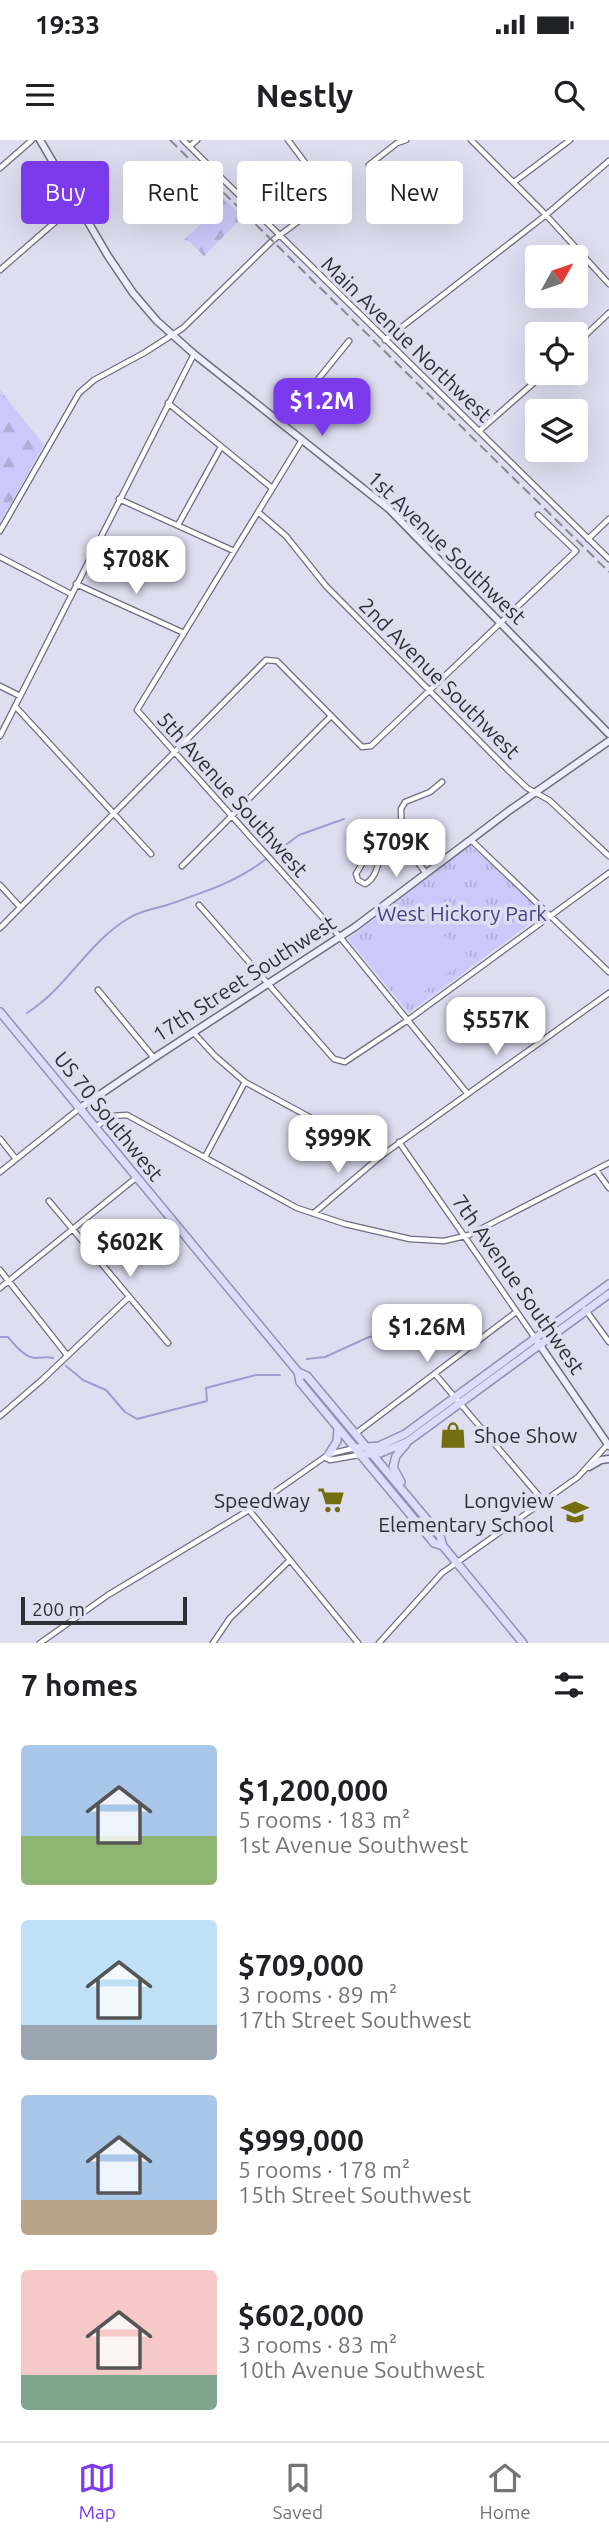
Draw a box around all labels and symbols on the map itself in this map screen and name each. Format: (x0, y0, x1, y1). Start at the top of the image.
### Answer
north arrow (525, 245, 588, 308)
street label: Main Avenue Northwest (317, 251, 497, 427)
pin: $1.2M (273, 378, 371, 438)
street label: 1st Avenue Southwest (363, 465, 531, 629)
pin: $708K (87, 536, 185, 596)
street label: 2nd Avenue Southwest (355, 593, 525, 763)
street label: 5th Avenue Southwest (153, 707, 313, 881)
pin: $709K (347, 820, 445, 879)
park label: West Hickory Park (377, 901, 547, 925)
street label: 17th Street Southwest (148, 910, 340, 1046)
pin: $557K (447, 998, 545, 1057)
street label: US 70 Southwest (50, 1047, 168, 1185)
pin: $999K (289, 1116, 387, 1175)
street label: 7th Avenue Southwest (448, 1190, 590, 1378)
pin: $602K (81, 1220, 179, 1279)
pin: $1.26M (370, 1304, 484, 1364)
shop icon: Shoe Show (438, 1420, 468, 1450)
place label: Shoe Show (474, 1423, 577, 1447)
supermarket icon: Speedway (316, 1485, 346, 1515)
place label: Speedway (214, 1488, 310, 1512)
place label: Longview Elementary School (378, 1488, 554, 1536)
school or university icon: Longview Elementary School (560, 1497, 590, 1527)
scale bar (21, 1594, 187, 1626)

